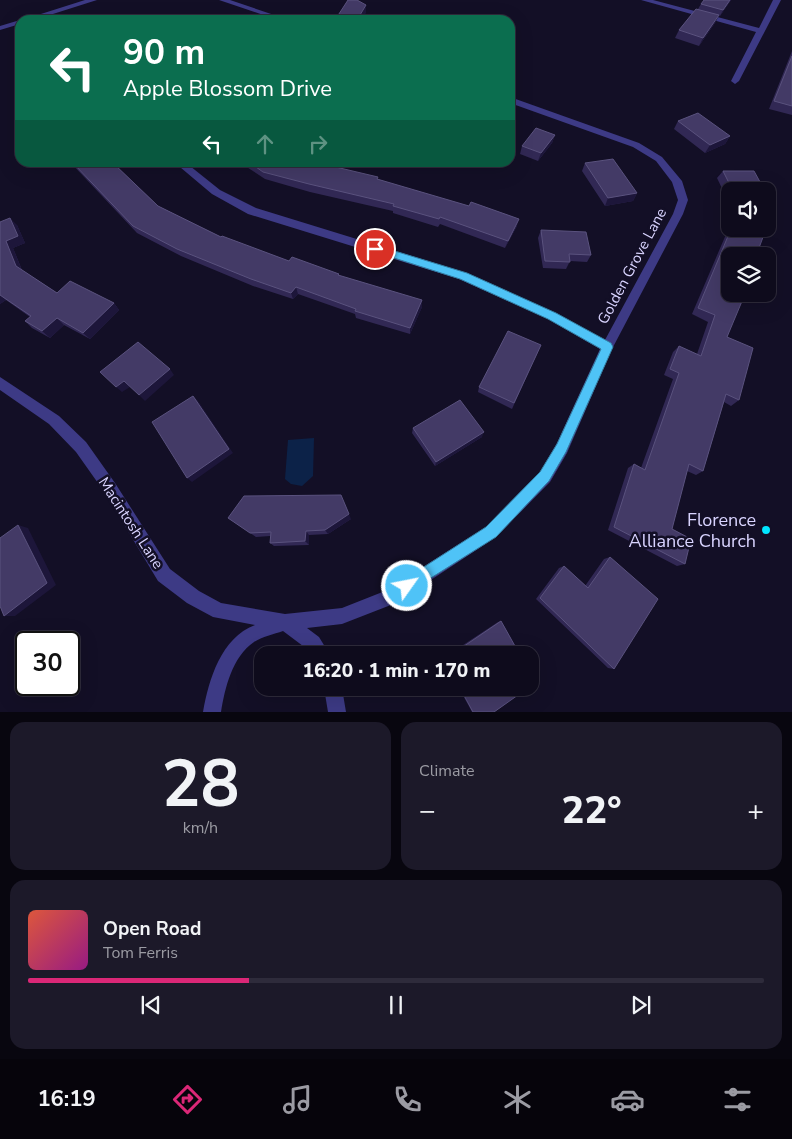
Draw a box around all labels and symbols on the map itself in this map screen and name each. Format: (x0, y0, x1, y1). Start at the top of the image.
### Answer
street label: Golden Grove Lane (593, 204, 671, 328)
pin (354, 228, 396, 270)
street label: Macintosh Lane (94, 473, 168, 573)
place label: Florence Alliance Church (629, 508, 756, 553)
marker: Florence Alliance Church (760, 524, 772, 536)
position arrow (380, 559, 432, 611)
speed limit sign: 30 (15, 631, 80, 696)

